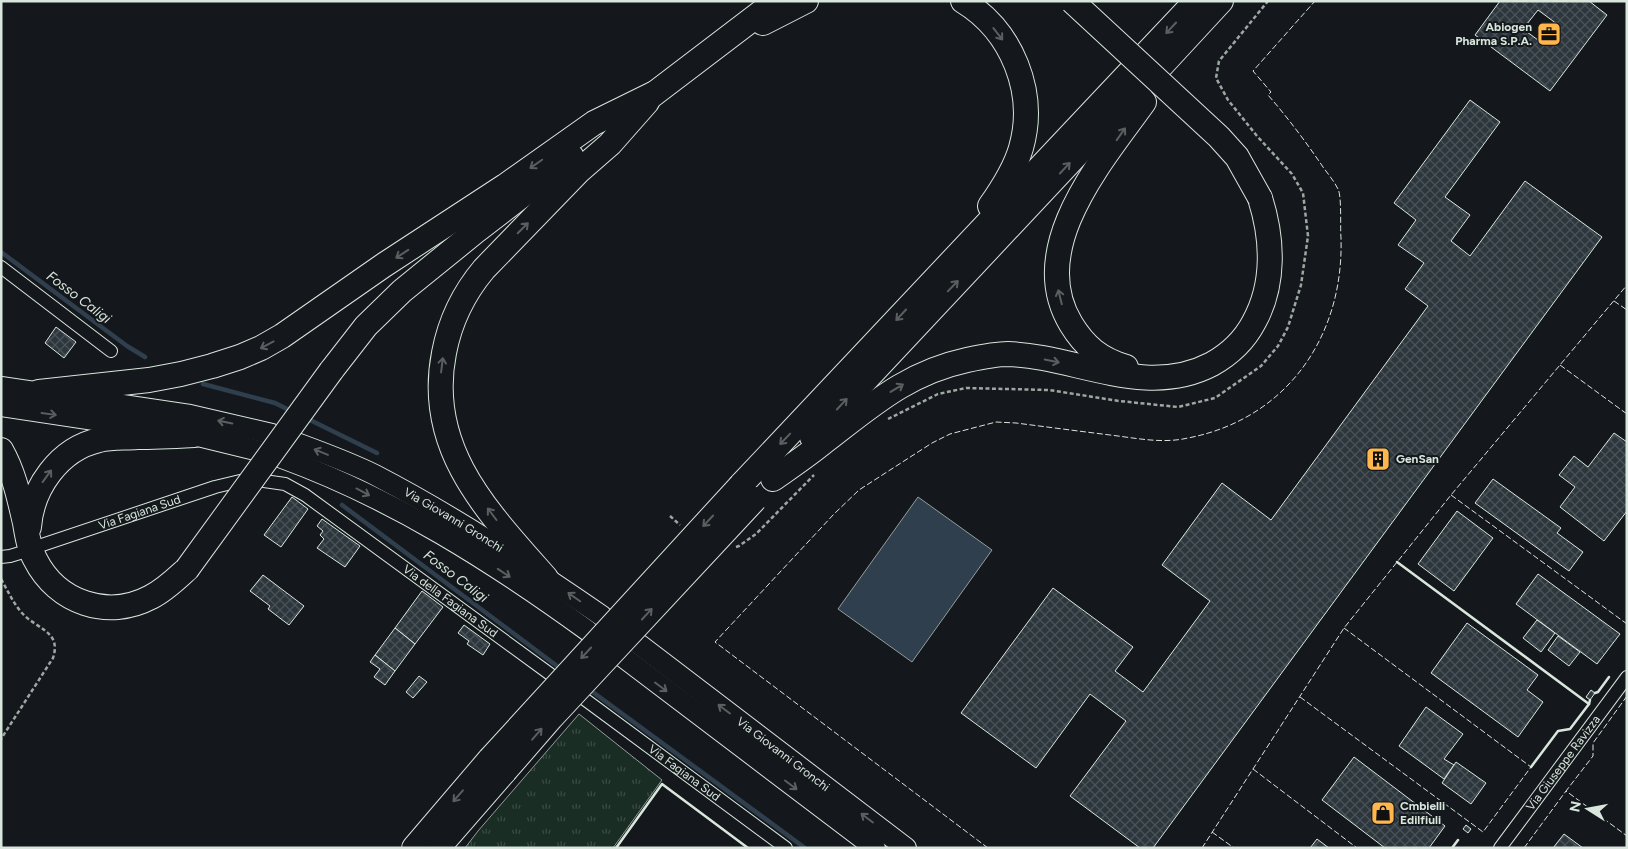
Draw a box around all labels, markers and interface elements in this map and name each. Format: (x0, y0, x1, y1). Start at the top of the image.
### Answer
place label: Abiogen Pharma S.P.A. (1455, 20, 1532, 48)
one-way arrow (1165, 21, 1177, 34)
office icon: Abiogen Pharma S.P.A. (1536, 21, 1562, 47)
one-way arrow (993, 27, 1004, 40)
one-way arrow (1116, 127, 1126, 141)
one-way arrow (530, 159, 544, 169)
one-way arrow (1059, 162, 1071, 174)
one-way arrow (516, 223, 528, 235)
one-way arrow (395, 249, 409, 259)
water label: Fosso Caligi (43, 268, 115, 328)
one-way arrow (947, 280, 959, 293)
one-way arrow (1055, 289, 1064, 305)
one-way arrow (895, 309, 907, 322)
one-way arrow (259, 340, 274, 350)
one-way arrow (437, 357, 447, 373)
one-way arrow (1044, 357, 1060, 367)
one-way arrow (889, 382, 903, 392)
one-way arrow (836, 398, 848, 411)
one-way arrow (41, 409, 57, 419)
one-way arrow (217, 417, 233, 426)
one-way arrow (779, 433, 791, 445)
building icon: GenSan (1365, 446, 1391, 472)
one-way arrow (314, 447, 329, 456)
place label: GenSan (1396, 452, 1439, 466)
one-way arrow (42, 469, 52, 483)
street label: Via Giovanni Gronchi (401, 485, 506, 555)
one-way arrow (356, 487, 371, 497)
street label: Via Fagiana Sud (97, 492, 182, 533)
one-way arrow (486, 508, 497, 521)
one-way arrow (702, 514, 714, 527)
water label: Fosso Caligi (420, 547, 492, 607)
street label: Via della Fagiana Sud (400, 562, 500, 640)
one-way arrow (497, 568, 511, 578)
one-way arrow (568, 592, 582, 602)
one-way arrow (641, 608, 653, 621)
one-way arrow (580, 647, 592, 660)
one-way arrow (654, 682, 668, 692)
one-way arrow (718, 704, 731, 715)
street label: Via Giuseppe Ravizza (1523, 712, 1603, 813)
street label: Via Giovanni Gronchi (734, 714, 832, 794)
one-way arrow (531, 727, 542, 740)
street label: Via Fagiana Sud (646, 742, 723, 804)
one-way arrow (784, 779, 797, 790)
north arrow (1563, 784, 1613, 834)
one-way arrow (453, 789, 464, 802)
place label: Cmbielli Edilfiuli (1400, 799, 1445, 827)
shop icon: Cmbielli Edilfiuli (1370, 800, 1396, 826)
text: N (1566, 800, 1585, 814)
one-way arrow (861, 813, 874, 824)

